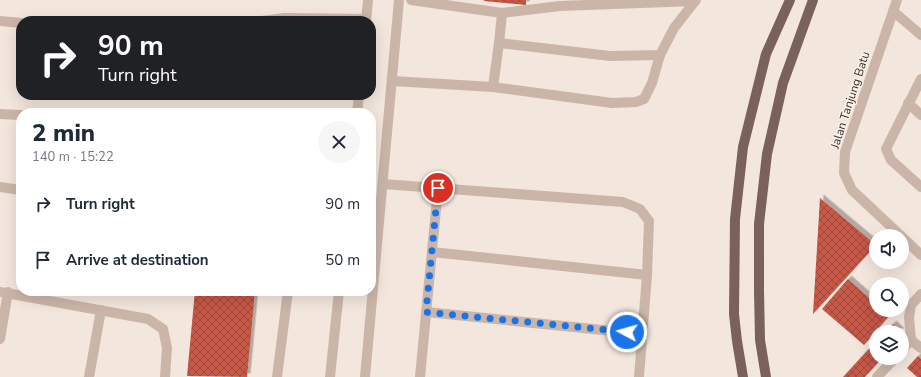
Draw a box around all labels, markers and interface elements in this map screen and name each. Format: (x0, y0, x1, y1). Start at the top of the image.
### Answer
text: 90 m (98, 27, 164, 65)
icon: right (32, 32, 84, 84)
street label: Jalan Tanjung Batu (826, 49, 873, 152)
text: Turn right (98, 63, 177, 87)
text: 2 min (32, 117, 95, 149)
button: close (318, 121, 360, 163)
text: 140 m · 15:22 (32, 148, 114, 166)
pin (421, 171, 455, 205)
icon: arrive (427, 177, 449, 199)
icon: right (32, 193, 54, 215)
text: Turn right (66, 194, 135, 214)
text: 90 m (325, 194, 360, 214)
map controls (869, 229, 909, 365)
button: sound (869, 229, 909, 269)
icon: arrive (32, 249, 54, 271)
text: Arrive at destination (66, 250, 209, 270)
text: 50 m (325, 250, 360, 270)
button: search (869, 277, 909, 317)
position arrow (606, 311, 648, 353)
button: layers (869, 325, 909, 365)

